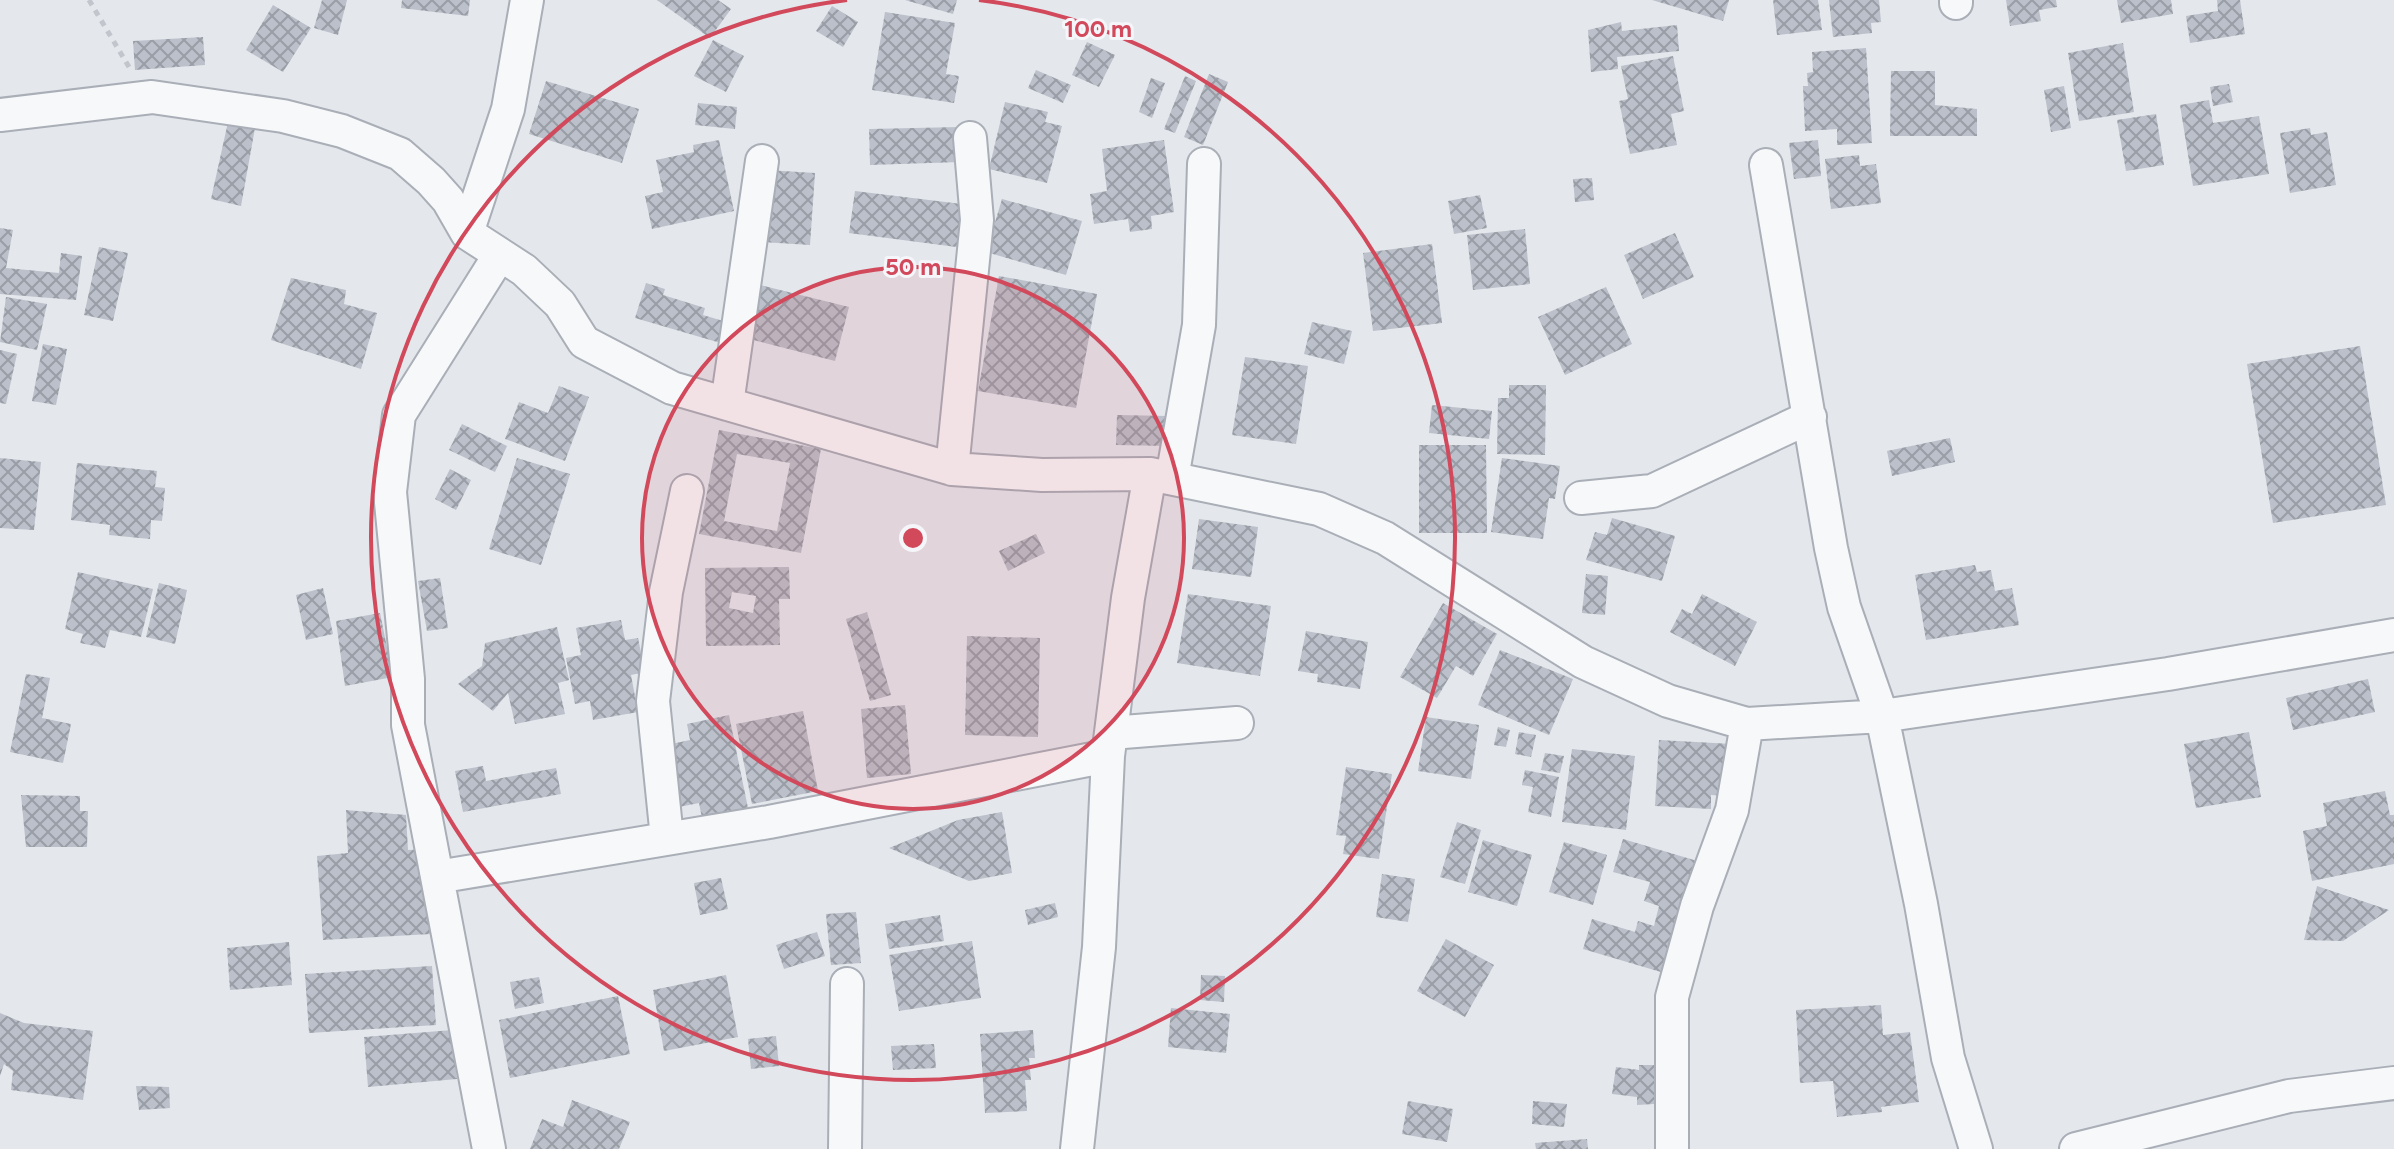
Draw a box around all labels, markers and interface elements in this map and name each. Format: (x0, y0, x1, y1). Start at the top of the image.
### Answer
text: 100 m (1064, 14, 1132, 43)
text: 50 m (885, 252, 941, 281)
centre of rings (899, 524, 927, 552)

